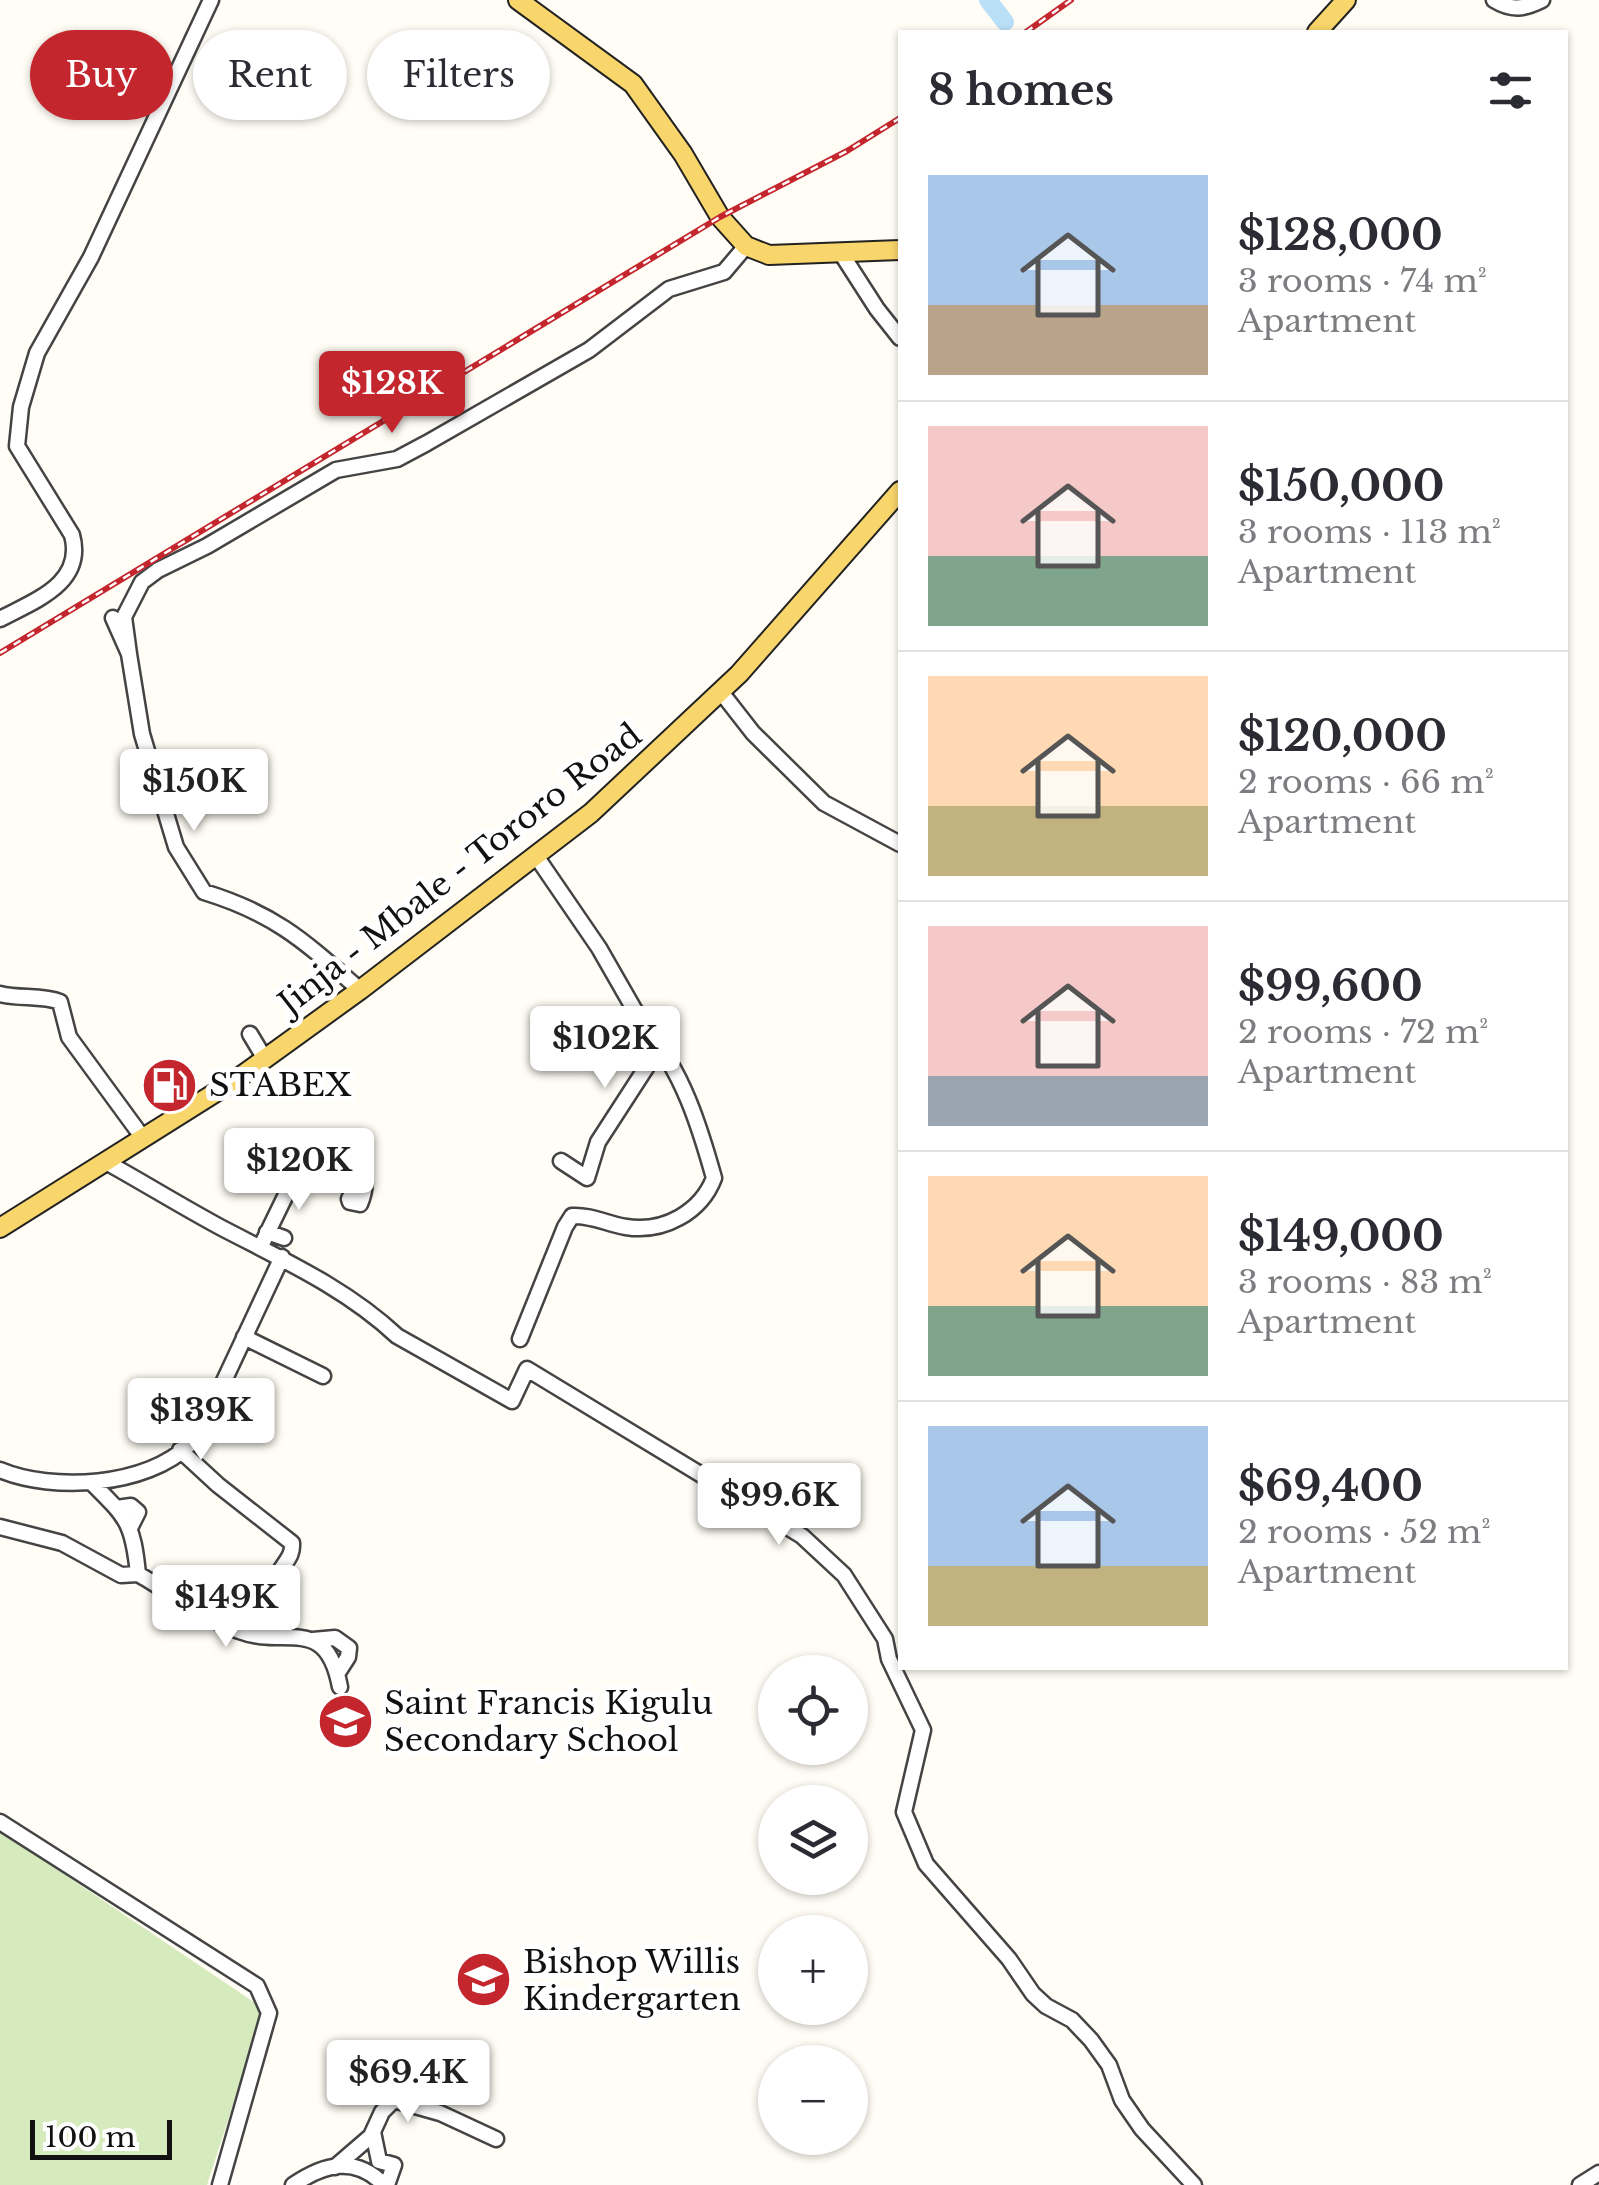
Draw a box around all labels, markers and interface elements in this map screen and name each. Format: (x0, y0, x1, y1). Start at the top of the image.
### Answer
chip: Buy (30, 30, 173, 120)
chip: Rent (193, 30, 347, 120)
chip: Filters (367, 30, 550, 120)
icon: filters (1483, 63, 1538, 118)
text: 8 homes (928, 64, 1114, 116)
text: $128,000 (1238, 209, 1443, 261)
icon: home (1008, 215, 1128, 335)
text: 3 rooms · 74 m² (1238, 261, 1487, 301)
text: Apartment (1238, 301, 1416, 341)
pin: $128K (322, 351, 462, 436)
text: $128K (341, 363, 443, 403)
text: $150,000 (1238, 460, 1445, 512)
icon: home (1008, 466, 1128, 586)
text: 3 rooms · 113 m² (1238, 512, 1501, 552)
text: Apartment (1238, 552, 1416, 592)
text: $120,000 (1238, 710, 1447, 762)
street label: Jinja - Mbale - Tororo Road (268, 715, 649, 1025)
icon: home (1008, 716, 1128, 836)
pin: $150K (124, 749, 264, 834)
text: $150K (142, 761, 246, 801)
text: 2 rooms · 66 m² (1238, 762, 1494, 802)
text: Apartment (1238, 802, 1416, 842)
text: $99,600 (1238, 960, 1423, 1012)
icon: home (1008, 966, 1128, 1086)
pin: $102K (535, 1006, 675, 1091)
text: 2 rooms · 72 m² (1238, 1012, 1488, 1052)
text: $102K (552, 1018, 658, 1058)
text: Apartment (1238, 1052, 1416, 1092)
fuel station icon: STABEX (140, 1055, 200, 1115)
place label: STABEX (209, 1065, 352, 1105)
pin: $120K (229, 1128, 369, 1213)
text: $120K (246, 1140, 352, 1180)
text: $149,000 (1238, 1210, 1444, 1262)
icon: home (1008, 1216, 1128, 1336)
text: 3 rooms · 83 m² (1238, 1262, 1492, 1302)
text: Apartment (1238, 1302, 1416, 1342)
pin: $139K (131, 1378, 271, 1463)
text: $139K (150, 1390, 252, 1430)
text: $69,400 (1238, 1460, 1423, 1512)
pin: $99.6K (698, 1463, 860, 1548)
icon: home (1008, 1466, 1128, 1586)
text: $99.6K (720, 1475, 838, 1515)
text: 2 rooms · 52 m² (1238, 1512, 1491, 1552)
text: Apartment (1238, 1552, 1416, 1592)
pin: $149K (156, 1565, 296, 1650)
text: $149K (174, 1577, 278, 1617)
map controls (758, 1655, 868, 2155)
button: locate (758, 1655, 868, 1765)
place label: Saint Francis Kigulu Secondary School (384, 1683, 713, 1760)
school or university icon: Saint Francis Kigulu Secondary School (315, 1691, 375, 1751)
button: layers (758, 1785, 868, 1895)
button: + (758, 1915, 868, 2025)
place label: Bishop Willis Kindergarten (523, 1942, 741, 2019)
school or university icon: Bishop Willis Kindergarten (454, 1950, 514, 2010)
pin: $69.4K (327, 2040, 489, 2125)
button: − (758, 2045, 868, 2155)
text: $69.4K (349, 2052, 467, 2092)
scale bar (30, 2115, 172, 2160)
text: 100 m (45, 2120, 136, 2155)

